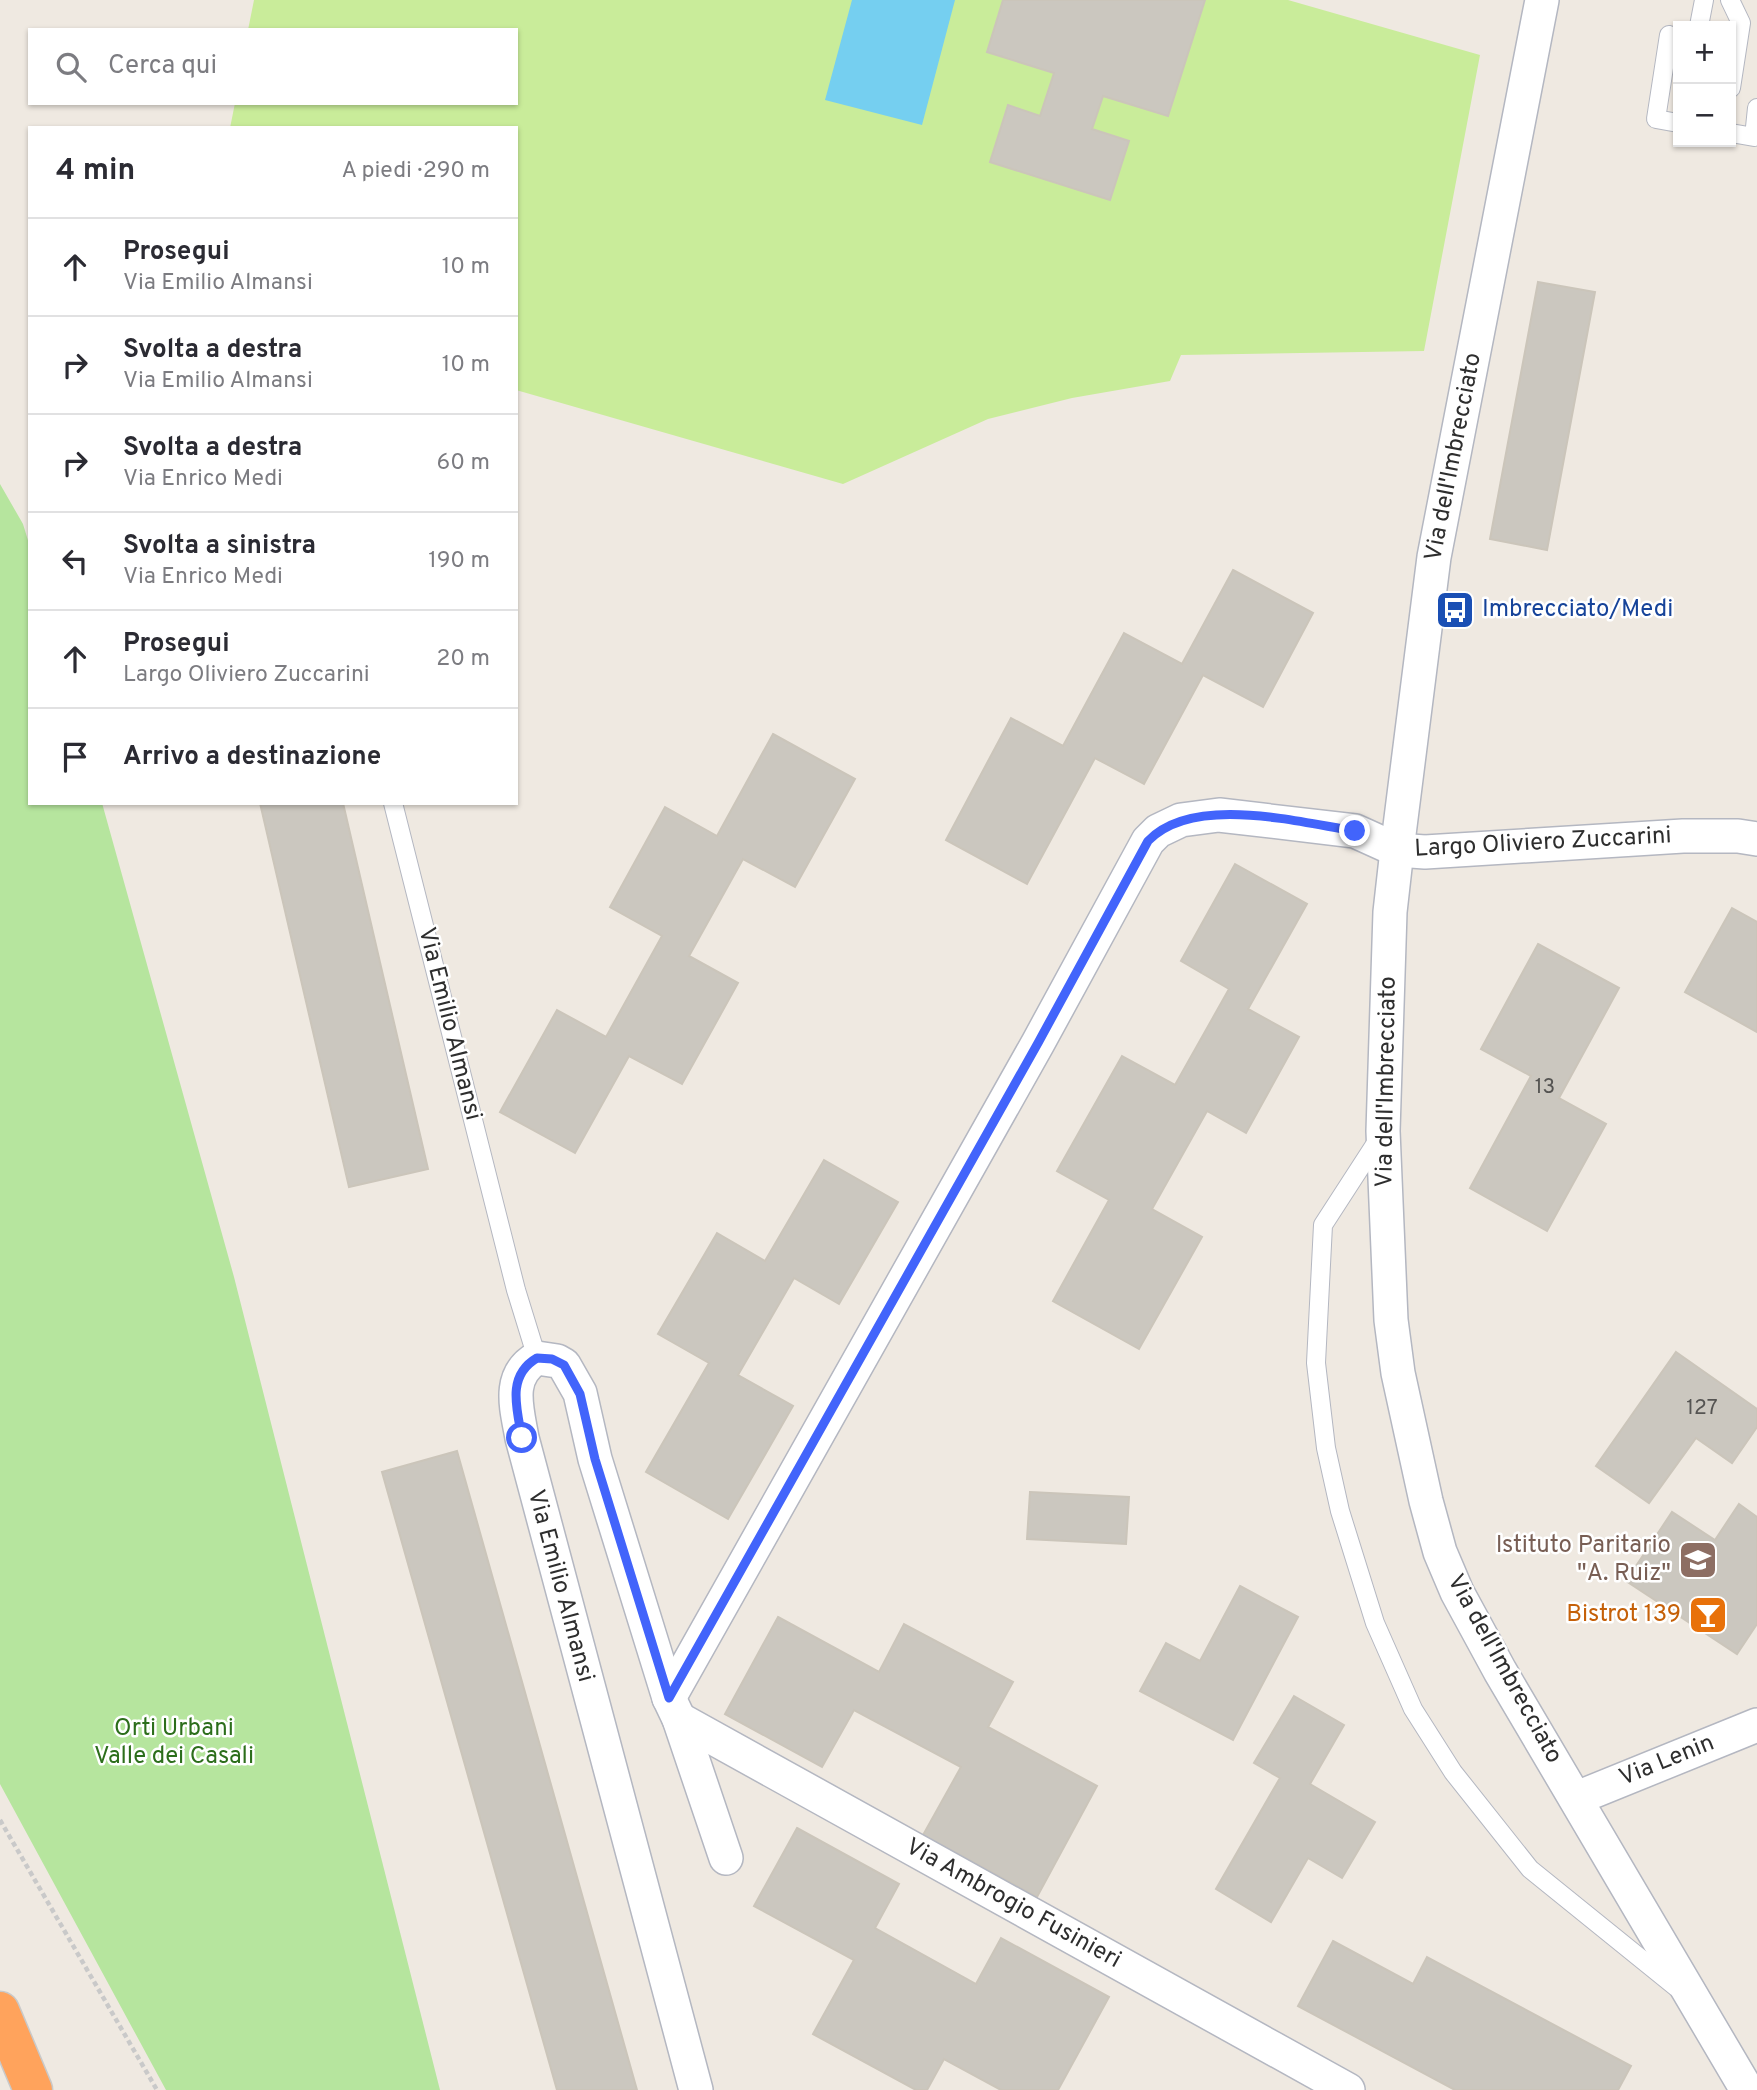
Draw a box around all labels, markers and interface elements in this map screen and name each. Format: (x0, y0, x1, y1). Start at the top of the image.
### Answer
map controls (1673, 21, 1736, 147)
button: + (1673, 21, 1736, 84)
search box (28, 28, 518, 105)
icon: search (52, 48, 90, 86)
text: Cerca qui (108, 50, 217, 83)
button: − (1673, 84, 1736, 147)
text: 4 min (56, 153, 135, 190)
text: A piedi · 290 m (341, 157, 490, 186)
text: Prosegui (123, 236, 230, 269)
icon: ahead (56, 248, 94, 286)
text: 10 m (442, 253, 490, 282)
text: Via Emilio Almansi (123, 269, 313, 298)
text: Svolta a destra (123, 334, 302, 367)
icon: right (56, 346, 94, 384)
street label: Via dell'Imbrecciato (1419, 350, 1489, 564)
text: 10 m (442, 351, 490, 380)
text: Via Emilio Almansi (123, 367, 313, 396)
text: Svolta a destra (123, 432, 302, 465)
icon: right (56, 444, 94, 482)
text: 60 m (437, 449, 490, 478)
text: Via Enrico Medi (123, 465, 283, 494)
text: Svolta a sinistra (123, 530, 316, 563)
icon: left (56, 542, 94, 580)
text: 190 m (428, 547, 490, 576)
text: Via Enrico Medi (123, 563, 283, 592)
bus stop icon: Imbrecciato/Medi (1434, 589, 1476, 631)
place label: Imbrecciato/Medi (1482, 595, 1673, 625)
text: Prosegui (123, 628, 230, 661)
icon: ahead (56, 640, 94, 678)
text: 20 m (436, 645, 490, 674)
text: Largo Oliviero Zuccarini (123, 661, 370, 690)
icon: arrive (56, 738, 94, 776)
text: Arrivo a destinazione (123, 741, 381, 774)
route end (1339, 815, 1370, 846)
street label: Largo Oliviero Zuccarini (1414, 821, 1672, 865)
street label: Via Emilio Almansi (410, 924, 488, 1124)
street label: Via dell'Imbrecciato (1370, 976, 1404, 1188)
house number: 13 (1535, 1074, 1555, 1101)
house number: 127 (1686, 1395, 1718, 1422)
route start (506, 1422, 537, 1453)
street label: Via Emilio Almansi (520, 1486, 600, 1686)
place label: Istituto Paritario "A. Ruiz" (1496, 1531, 1671, 1589)
school or university icon: Istituto Paritario "A. Ruiz" (1677, 1539, 1719, 1581)
street label: Via dell'Imbrecciato (1440, 1569, 1568, 1769)
bar icon: Bistrot 139 (1687, 1594, 1729, 1636)
place label: Bistrot 139 (1566, 1600, 1681, 1630)
park label: Orti Urbani Valle dei Casali (94, 1714, 254, 1772)
street label: Via Lenin (1615, 1728, 1719, 1794)
street label: Via Ambrogio Fusinieri (900, 1832, 1126, 1976)

